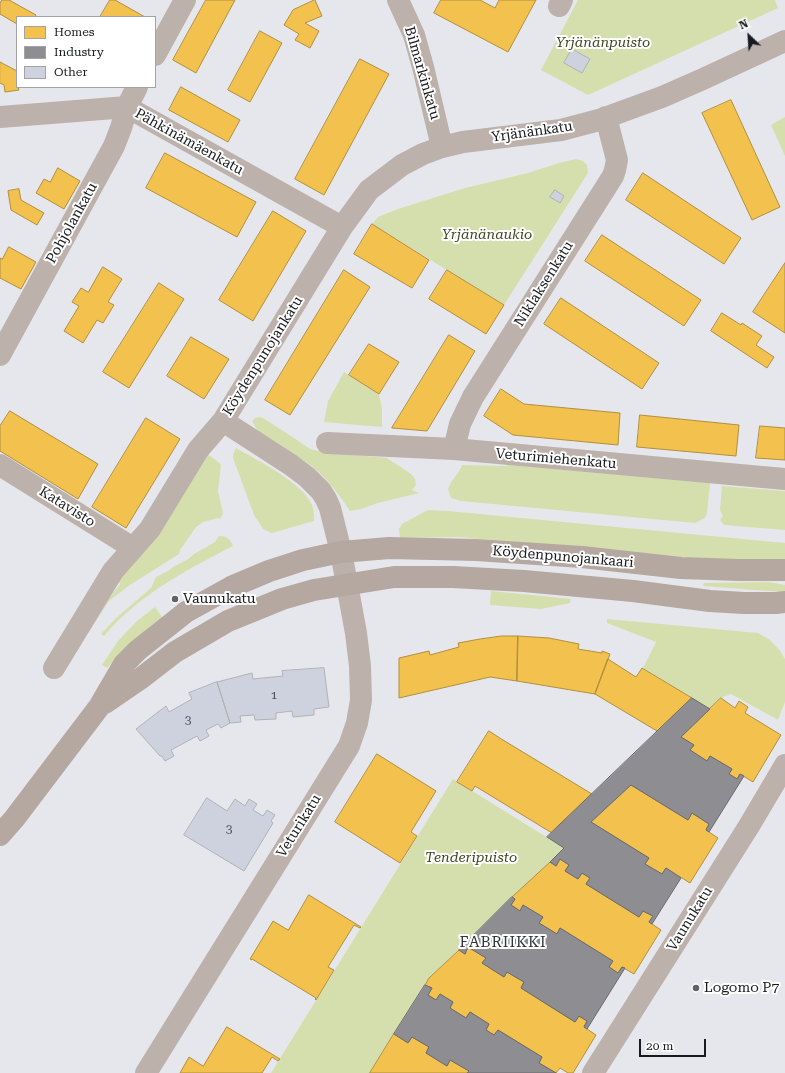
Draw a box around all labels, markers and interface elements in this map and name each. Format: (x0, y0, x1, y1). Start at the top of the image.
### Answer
legend (16, 16, 156, 88)
north arrow (729, 16, 769, 56)
text: N (737, 17, 750, 32)
street label: Bilmarkinkatu (401, 24, 443, 122)
text: Homes (54, 25, 94, 39)
park label: Yrjänänpuisto (556, 35, 650, 51)
text: Industry (54, 45, 104, 59)
text: Other (54, 65, 87, 79)
street label: Pähkinämäenkatu (132, 105, 246, 179)
street label: Yrjänänkatu (490, 118, 574, 146)
street label: Pohjolankatu (43, 180, 101, 266)
park label: Yrjänänaukio (442, 227, 532, 243)
street label: Niklaksenkatu (511, 238, 577, 330)
street label: Köydenpunojankatu (219, 293, 307, 419)
street label: Veturimiehenkatu (495, 445, 617, 473)
street label: Katavisto (36, 483, 98, 531)
street label: Köydenpunojankaari (492, 542, 634, 572)
place label: Vaunukatu (183, 591, 256, 607)
marker: Vaunukatu (170, 594, 180, 604)
house number: 1 (271, 688, 277, 702)
house number: 3 (185, 713, 191, 727)
street label: Veturikatu (273, 792, 325, 860)
house number: 3 (226, 822, 232, 836)
park label: Tenderipuisto (425, 850, 517, 866)
street label: Vaunukatu (664, 884, 716, 954)
district label: FABRIIKKI (459, 934, 547, 952)
place label: Logomo P7 (704, 980, 779, 996)
marker: Logomo P7 (691, 983, 701, 993)
scale bar (641, 1031, 708, 1057)
text: 20 m (646, 1039, 673, 1053)

